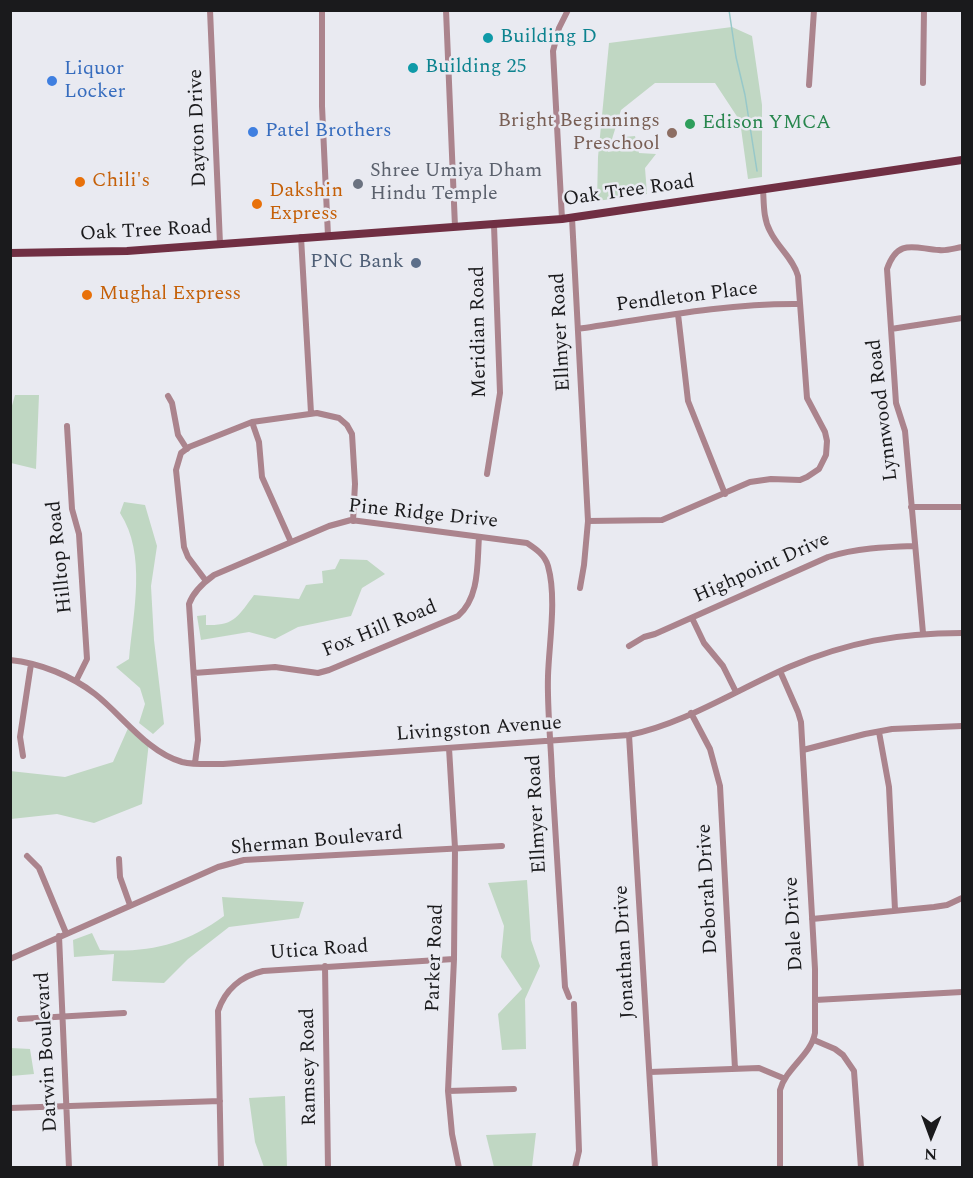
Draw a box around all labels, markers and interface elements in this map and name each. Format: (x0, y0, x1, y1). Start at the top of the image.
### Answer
place label: Building D (500, 26, 597, 50)
marker: Building D (481, 31, 495, 45)
place label: Building 25 (425, 56, 526, 80)
place label: Liquor Locker (64, 58, 125, 105)
marker: Building 25 (406, 61, 420, 75)
street label: Dayton Drive (185, 68, 213, 188)
marker: Liquor Locker (45, 74, 59, 88)
place label: Bright Beginnings Preschool (498, 110, 660, 157)
place label: Edison YMCA (702, 112, 831, 136)
marker: Edison YMCA (683, 117, 697, 131)
place label: Patel Brothers (265, 120, 392, 144)
marker: Patel Brothers (246, 125, 260, 139)
marker: Bright Beginnings Preschool (665, 126, 679, 140)
place label: Shree Umiya Dham Hindu Temple (370, 160, 542, 207)
place label: Chili's (92, 170, 150, 194)
street label: Oak Tree Road (562, 171, 696, 213)
marker: Chili's (73, 175, 87, 189)
marker: Shree Umiya Dham Hindu Temple (351, 177, 365, 191)
place label: Dakshin Express (269, 180, 343, 227)
marker: Dakshin Express (250, 197, 264, 211)
street label: Oak Tree Road (79, 217, 213, 247)
place label: PNC Bank (310, 251, 404, 275)
marker: PNC Bank (409, 256, 423, 270)
street label: Meridian Road (467, 266, 493, 398)
street label: Ellmyer Road (547, 272, 577, 392)
street label: Pendleton Place (615, 277, 759, 319)
place label: Mughal Express (99, 283, 241, 307)
marker: Mughal Express (80, 288, 94, 302)
street label: Lynnwood Road (863, 337, 905, 483)
street label: Pine Ridge Drive (347, 495, 499, 535)
street label: Hilltop Road (43, 499, 79, 615)
street label: Highpoint Drive (690, 528, 834, 610)
street label: Fox Hill Road (319, 596, 441, 664)
street label: Livingston Avenue (395, 712, 563, 748)
street label: Ellmyer Road (523, 754, 553, 874)
street label: Sherman Boulevard (230, 823, 404, 861)
street label: Deborah Drive (694, 823, 724, 955)
street label: Dale Drive (781, 876, 809, 972)
street label: Jonathan Drive (611, 885, 641, 1019)
street label: Parker Road (422, 903, 450, 1013)
street label: Utica Road (269, 936, 369, 966)
street label: Darwin Boulevard (32, 971, 64, 1133)
street label: Ramsey Road (297, 1008, 323, 1126)
north arrow (901, 1106, 961, 1166)
text: N (924, 1142, 937, 1166)

